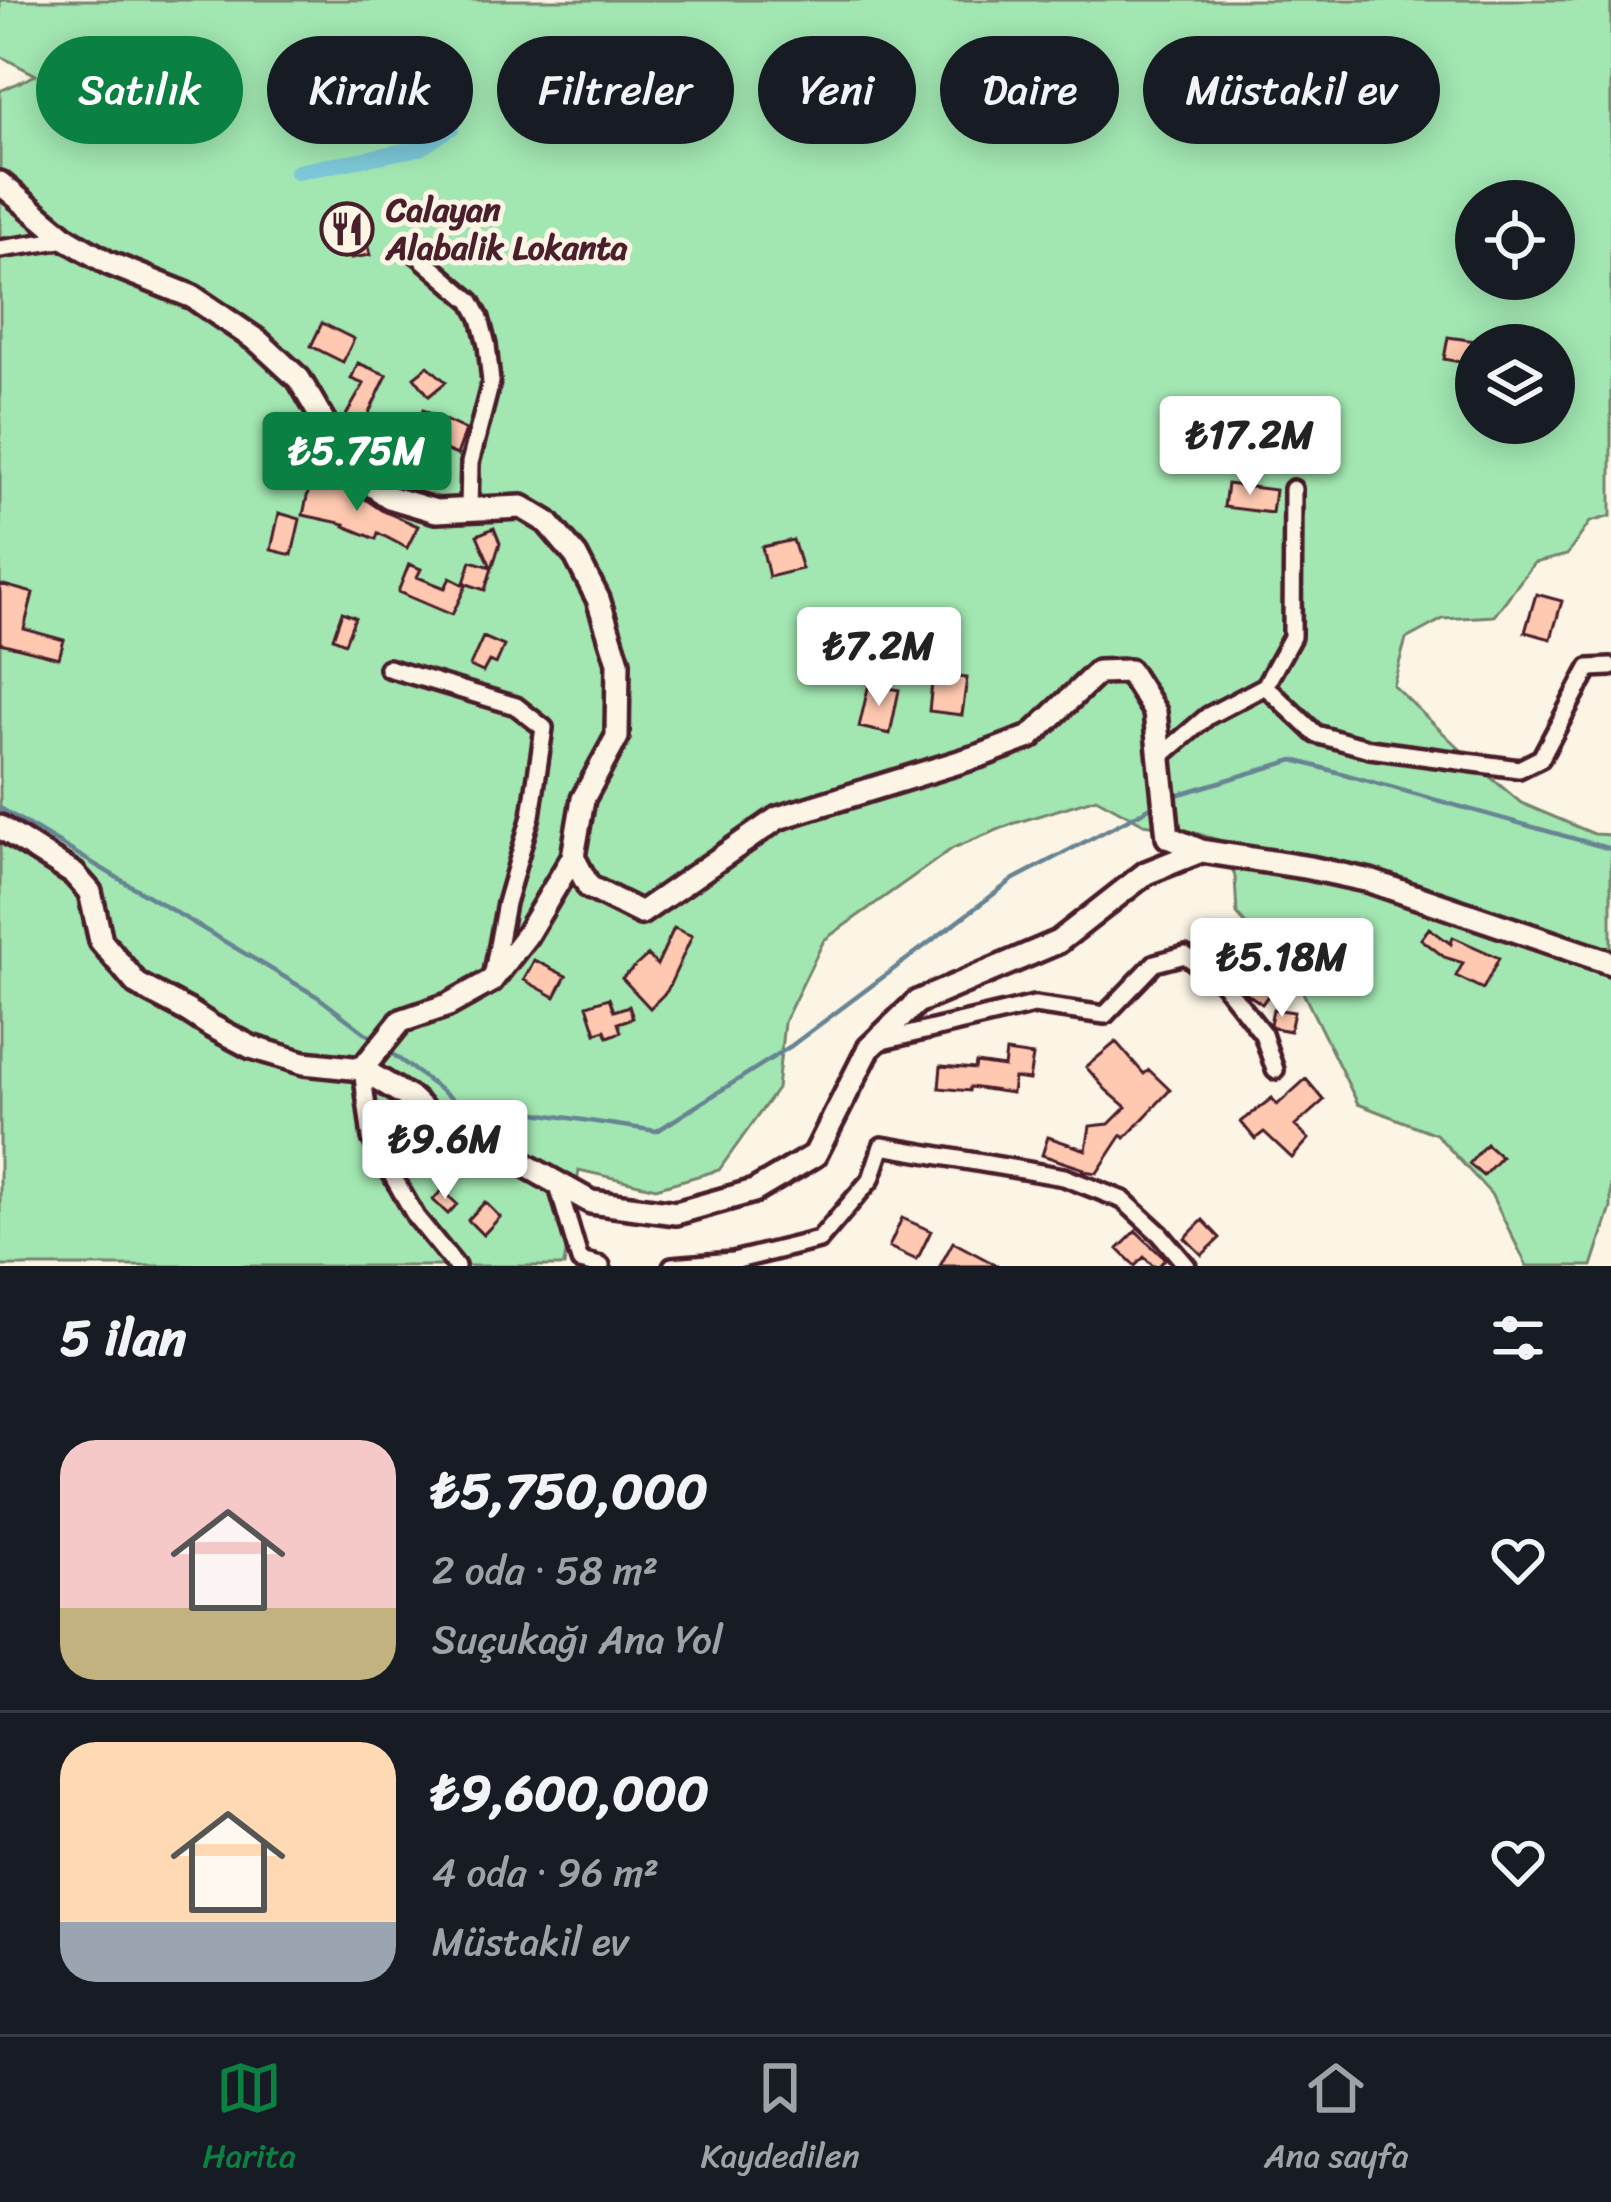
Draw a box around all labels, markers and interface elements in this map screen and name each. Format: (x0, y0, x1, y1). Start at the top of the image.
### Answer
chip: Satılık (36, 36, 243, 144)
chip: Kiralık (267, 36, 473, 144)
chip: Filtreler (497, 36, 734, 144)
chip: Yeni (758, 36, 916, 144)
chip: Daire (940, 36, 1119, 144)
chip: Müstakil ev (1143, 36, 1440, 144)
map controls (1455, 180, 1575, 444)
button: locate (1455, 180, 1575, 300)
place label: Calayan Alabalik Lokanta (384, 181, 628, 277)
restaurant icon: Calayan Alabalik Lokanta (319, 201, 375, 257)
button: layers (1455, 324, 1575, 444)
pin: ₺17.2M (1152, 396, 1348, 498)
text: ₺17.2M (1187, 400, 1313, 469)
pin: ₺5.75M (259, 412, 455, 514)
text: ₺5.75M (289, 416, 425, 485)
pin: ₺7.2M (795, 607, 963, 709)
text: ₺7.2M (824, 611, 934, 680)
pin: ₺5.18M (1184, 918, 1380, 1020)
text: ₺5.18M (1217, 922, 1347, 991)
pin: ₺9.6M (361, 1100, 529, 1202)
text: ₺9.6M (389, 1104, 501, 1173)
text: 5 ilan (60, 1293, 186, 1383)
icon: filters (1485, 1305, 1551, 1371)
text: ₺5,750,000 (432, 1446, 708, 1536)
icon: home (156, 1488, 300, 1632)
icon: heart (1485, 1527, 1551, 1593)
text: 2 oda · 58 m² (432, 1536, 658, 1605)
text: Suçukağı Ana Yol (432, 1605, 723, 1674)
text: ₺9,600,000 (432, 1748, 709, 1838)
icon: home (156, 1790, 300, 1934)
icon: heart (1485, 1829, 1551, 1895)
text: 4 oda · 96 m² (432, 1838, 659, 1907)
text: Müstakil ev (432, 1907, 629, 1976)
tab: Harita (202, 2055, 296, 2185)
tab: Kaydedilen (701, 2055, 859, 2185)
tab: Ana sayfa (1264, 2055, 1409, 2185)

